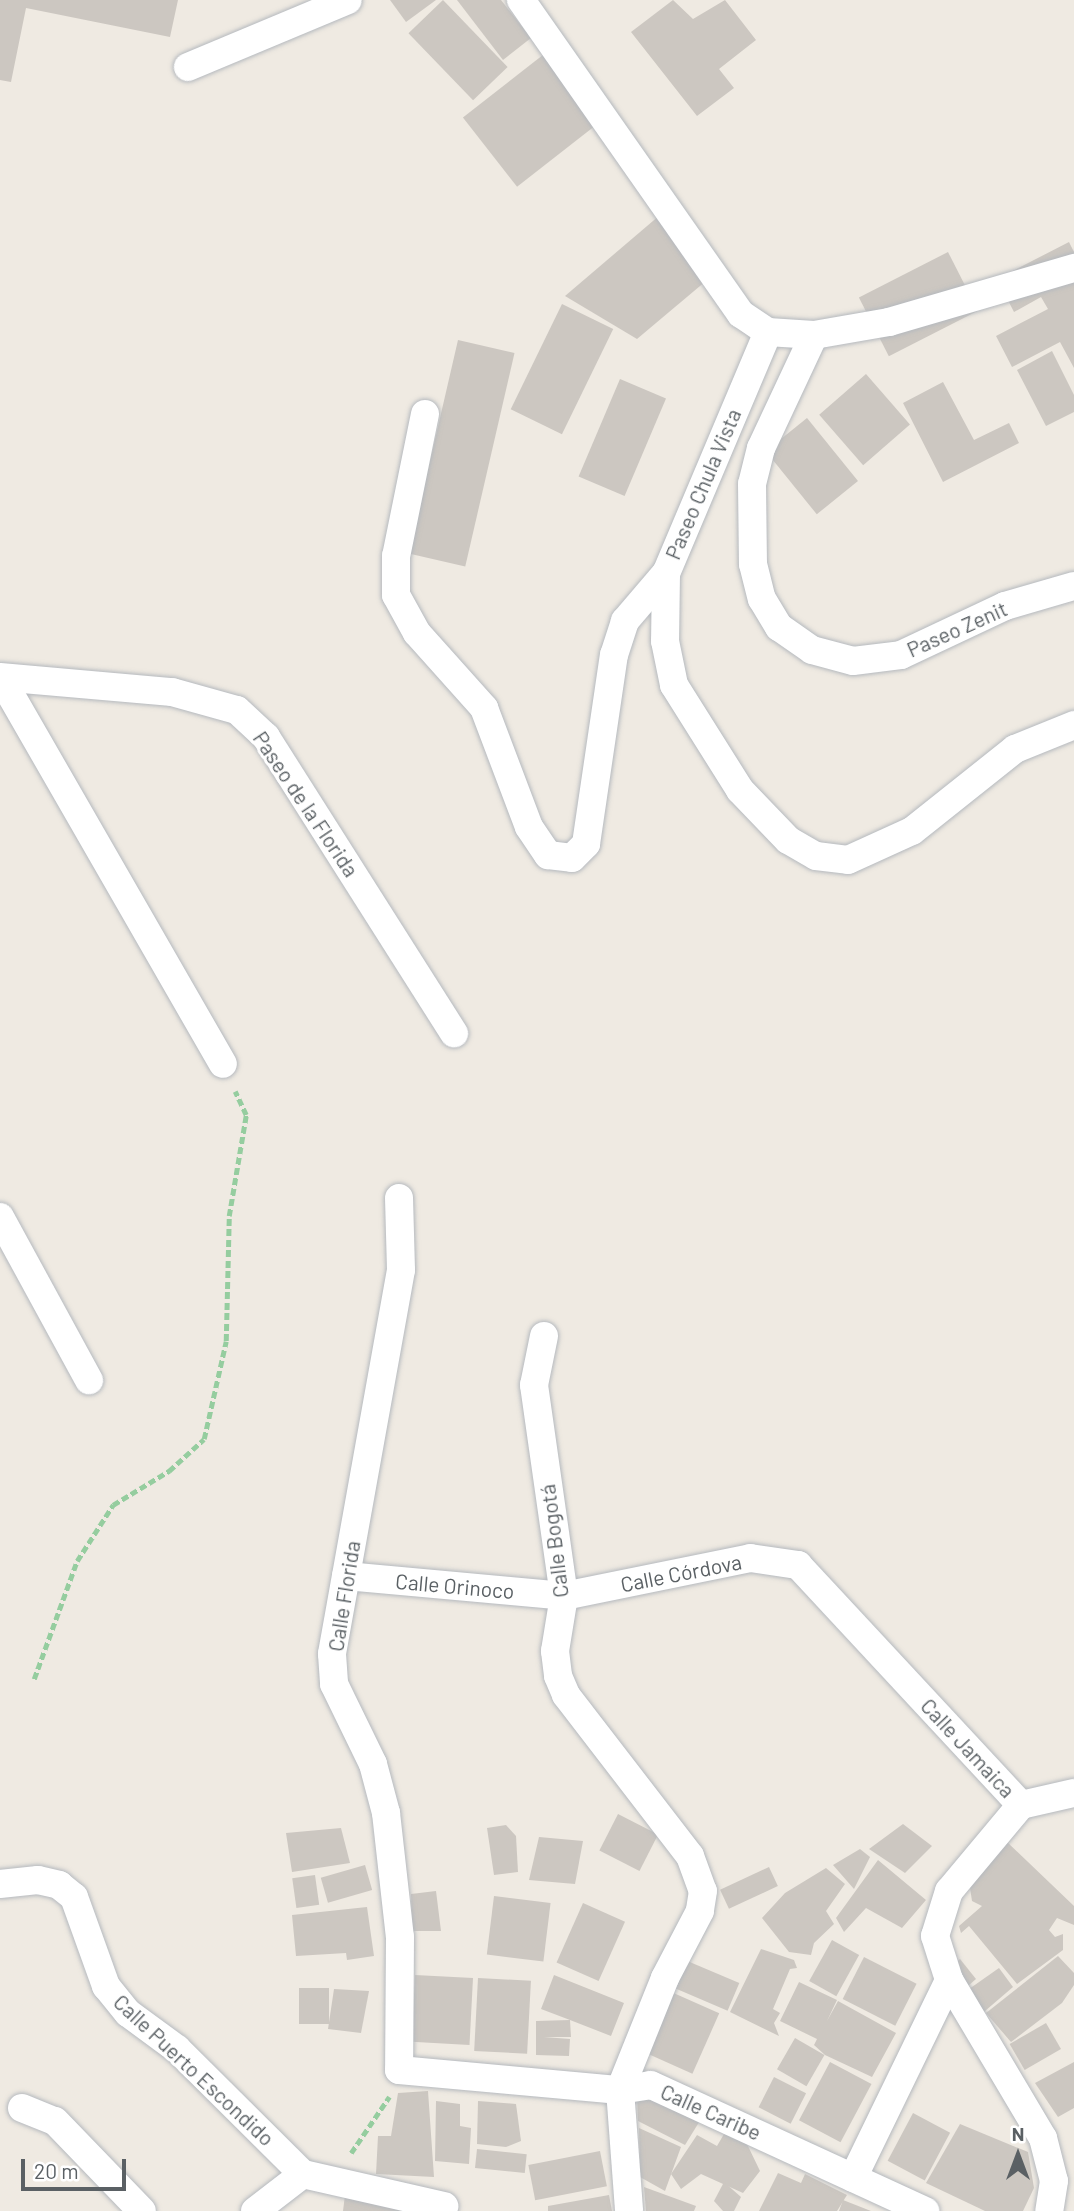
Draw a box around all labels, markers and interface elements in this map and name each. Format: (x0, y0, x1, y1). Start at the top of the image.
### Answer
street label: Paseo Chula Vista (660, 405, 746, 563)
street label: Paseo Zenit (903, 596, 1011, 662)
street label: Paseo de la Florida (248, 726, 364, 882)
street label: Calle Bogotá (535, 1483, 573, 1599)
street label: Calle Florida (323, 1539, 365, 1653)
street label: Calle Córdova (618, 1549, 744, 1597)
street label: Calle Orinoco (394, 1568, 516, 1604)
street label: Calle Jamaica (916, 1693, 1020, 1803)
street label: Calle Puerto Escondido (109, 1989, 279, 2151)
street label: Calle Caribe (657, 2079, 765, 2145)
north arrow (983, 2120, 1053, 2190)
text: N (1012, 2122, 1024, 2145)
scale bar (24, 2144, 130, 2188)
text: 20 m (34, 2158, 79, 2183)

